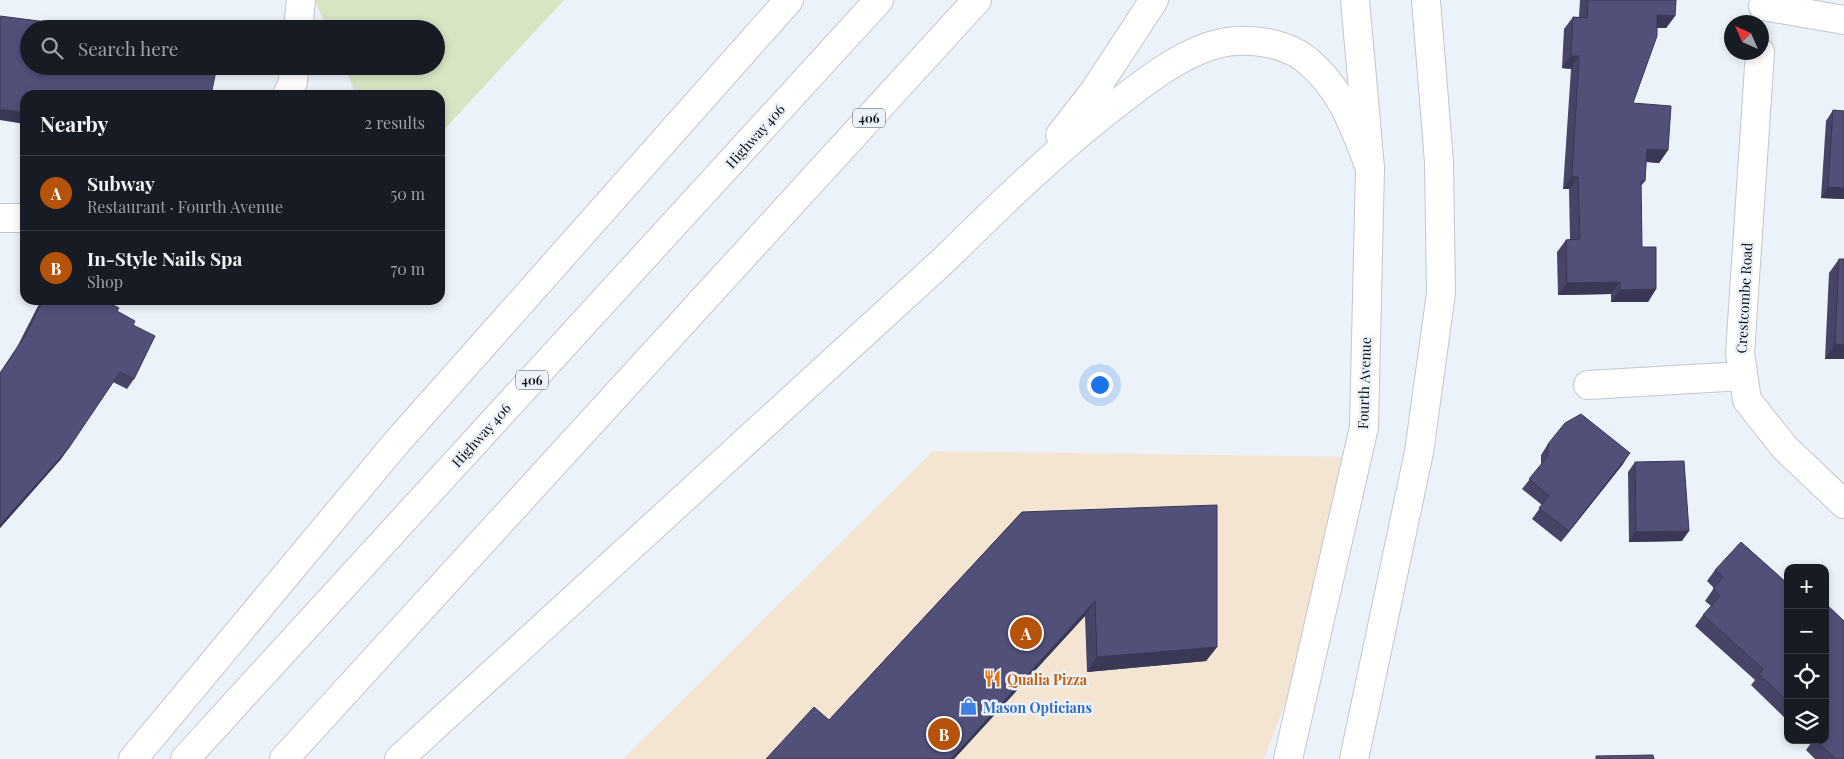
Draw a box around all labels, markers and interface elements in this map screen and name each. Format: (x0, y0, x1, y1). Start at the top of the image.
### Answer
north arrow (1724, 15, 1769, 60)
search box (20, 20, 445, 75)
icon: search (38, 34, 66, 62)
text: Search here (78, 35, 178, 61)
street label: Highway 406 (721, 100, 789, 172)
text: Nearby (40, 109, 109, 137)
road number: 406 (853, 109, 885, 128)
text: 2 results (365, 112, 425, 133)
text: Subway (87, 170, 155, 196)
text: A (51, 183, 61, 204)
text: 50 m (391, 183, 425, 204)
text: Restaurant · Fourth Avenue (87, 196, 283, 217)
street label: Crestcombe Road (1732, 242, 1756, 354)
text: In-Style Nails Spa (87, 245, 242, 271)
text: B (51, 258, 61, 279)
text: 70 m (391, 258, 425, 279)
text: Shop (87, 271, 123, 292)
street label: Fourth Avenue (1353, 337, 1375, 429)
road number: 406 (516, 370, 548, 390)
your location (1087, 372, 1113, 398)
street label: Highway 406 (447, 399, 515, 471)
map controls (1784, 564, 1829, 744)
button: + (1784, 564, 1829, 609)
button: − (1784, 609, 1829, 654)
pin: A (1010, 614, 1042, 652)
button: locate (1784, 654, 1829, 699)
restaurant icon: Qualia Pizza (983, 669, 1003, 689)
place label: Qualia Pizza (1007, 670, 1088, 689)
shop icon: Mason Opticians (959, 697, 979, 717)
place label: Mason Opticians (983, 698, 1092, 717)
button: layers (1784, 699, 1829, 744)
pin: B (928, 715, 960, 753)

